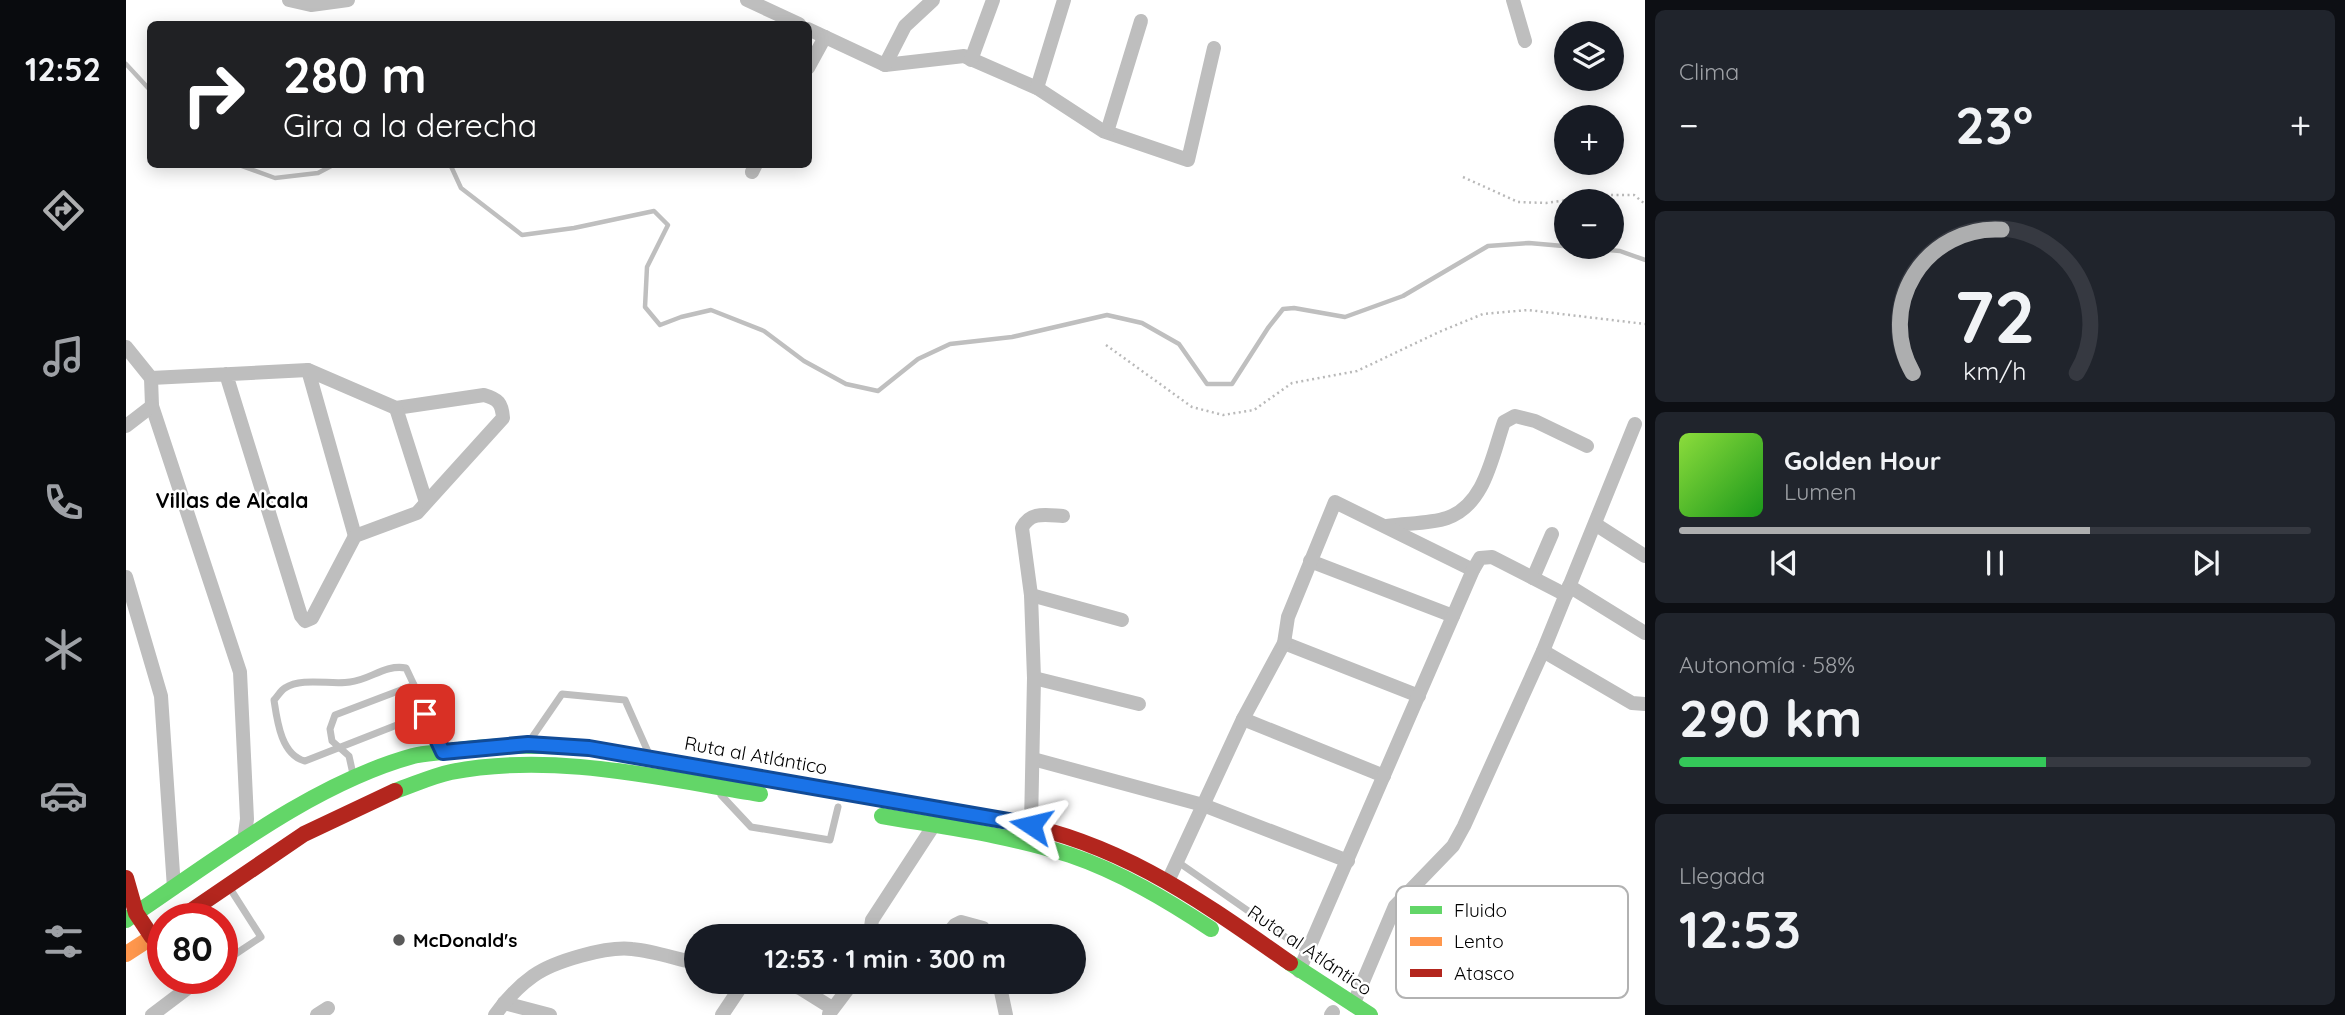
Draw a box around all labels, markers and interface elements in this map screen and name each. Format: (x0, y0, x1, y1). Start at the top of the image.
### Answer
map controls (1554, 21, 1624, 259)
button: layers (1554, 21, 1624, 91)
text: 280 m (283, 44, 427, 105)
text: 12:52 (25, 49, 101, 89)
icon: right (168, 49, 259, 140)
text: Clima (1679, 57, 1739, 86)
text: 23° (1955, 92, 2033, 157)
text: − (1679, 101, 1699, 149)
text: + (2290, 101, 2311, 149)
text: Gira a la derecha (283, 105, 537, 145)
button: + (1554, 105, 1624, 175)
icon: directions (39, 186, 88, 235)
button: − (1554, 189, 1624, 259)
text: 72 (1954, 270, 2036, 361)
icon: music (39, 332, 88, 381)
text: km/h (1963, 354, 2027, 385)
text: Golden Hour (1784, 444, 1941, 477)
text: Lumen (1784, 477, 1857, 506)
icon: phone (39, 478, 88, 527)
district label: Villas de Alcala (155, 487, 309, 513)
icon: previous (1765, 544, 1803, 582)
icon: pause (1976, 544, 2014, 582)
icon: next (2187, 544, 2225, 582)
icon: climate (39, 625, 88, 674)
text: Autonomía · 58% (1679, 650, 1855, 679)
pin (395, 684, 455, 744)
text: 290 km (1679, 685, 1862, 750)
icon: arrive (406, 695, 444, 733)
street label: Ruta al Atlántico (683, 731, 829, 779)
icon: car (39, 771, 88, 820)
position arrow (994, 788, 1068, 862)
text: Llegada (1679, 861, 1765, 890)
legend (1396, 886, 1628, 998)
text: 12:53 (1679, 896, 1801, 961)
text: Fluido (1454, 898, 1507, 922)
street label: Ruta al Atlántico (1243, 900, 1377, 1000)
speed limit sign: 80 (147, 903, 238, 994)
icon: filters (39, 917, 88, 966)
place label: McDonald's (413, 928, 517, 952)
text: Lento (1454, 929, 1504, 953)
marker: McDonald's (391, 932, 407, 948)
text: 12:53 · 1 min · 300 m (764, 942, 1006, 975)
text: Atasco (1454, 961, 1514, 985)

